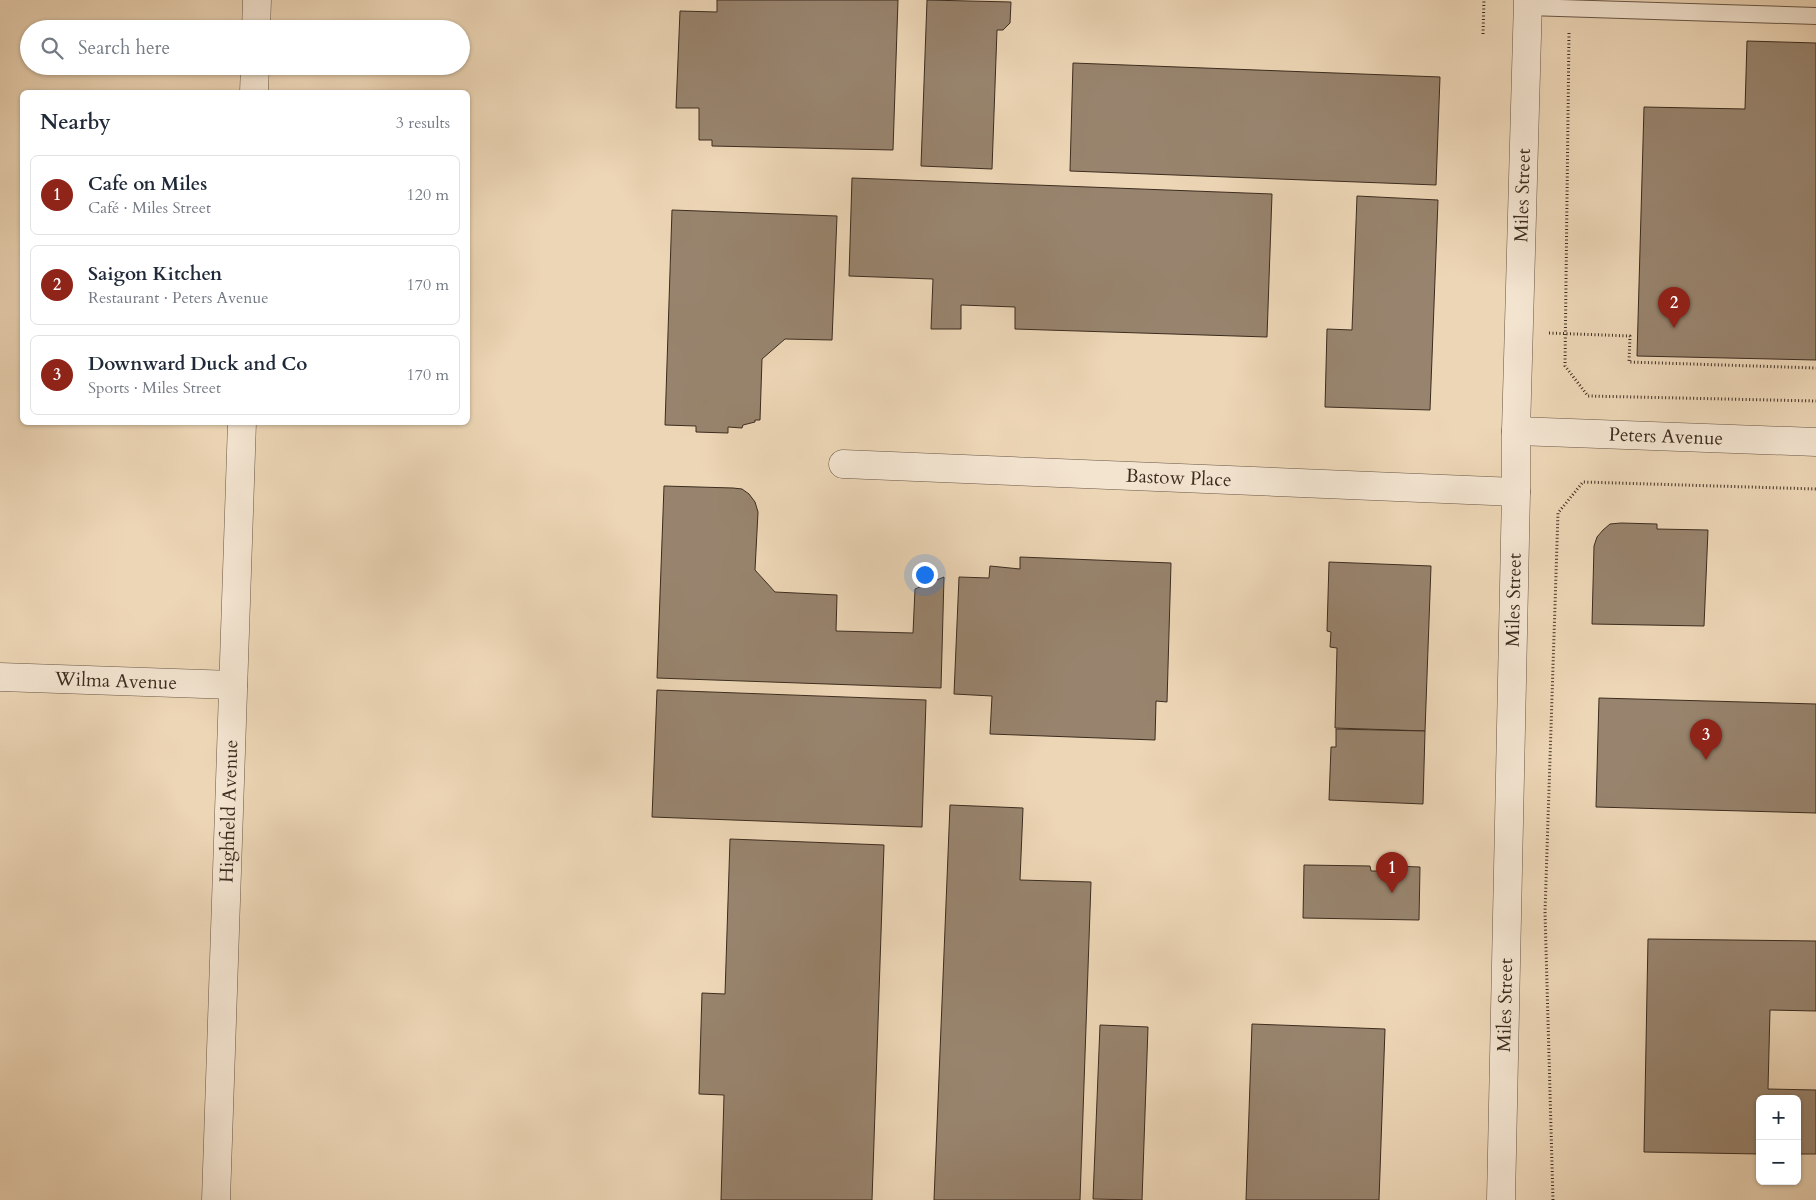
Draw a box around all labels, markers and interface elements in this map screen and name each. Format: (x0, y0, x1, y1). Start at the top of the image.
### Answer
search box (20, 20, 470, 75)
icon: search (38, 34, 66, 62)
text: Search here (78, 35, 170, 61)
text: Nearby (40, 108, 111, 137)
text: 3 results (396, 112, 450, 134)
street label: Miles Street (1508, 148, 1537, 243)
text: Cafe on Miles (88, 171, 207, 197)
text: 1 (53, 184, 61, 206)
text: 120 m (407, 184, 449, 206)
text: Café · Miles Street (88, 197, 211, 219)
text: Saigon Kitchen (88, 261, 222, 287)
text: 2 (53, 274, 61, 296)
text: 170 m (407, 274, 449, 296)
text: Restaurant · Peters Avenue (88, 287, 268, 309)
pin: 2 (1658, 287, 1690, 328)
text: Downward Duck and Co (88, 351, 307, 377)
text: 3 (53, 364, 61, 386)
text: 170 m (407, 364, 449, 386)
text: Sports · Miles Street (88, 377, 221, 399)
street label: Peters Avenue (1608, 421, 1724, 452)
street label: Bastow Place (1125, 463, 1232, 493)
street label: Miles Street (1500, 553, 1528, 647)
your location (912, 562, 938, 588)
street label: Wilma Avenue (53, 666, 177, 696)
pin: 3 (1690, 719, 1722, 760)
street label: Highfield Avenue (214, 739, 244, 883)
pin: 1 (1376, 852, 1408, 893)
street label: Miles Street (1491, 958, 1519, 1052)
map controls (1756, 1095, 1801, 1185)
button: + (1756, 1095, 1801, 1140)
button: − (1756, 1140, 1801, 1185)

